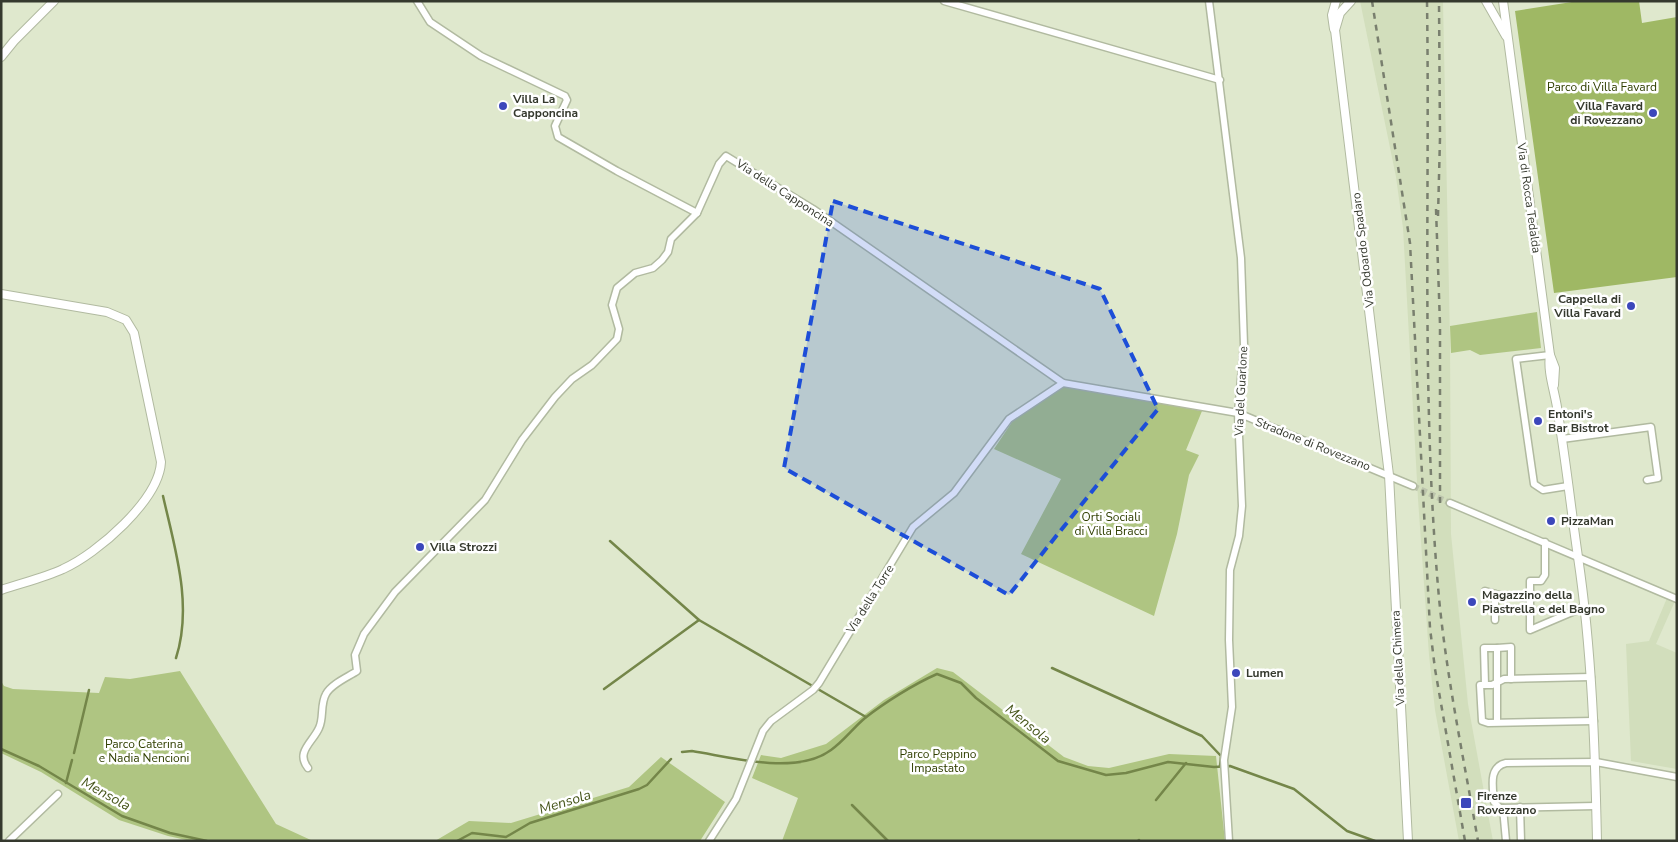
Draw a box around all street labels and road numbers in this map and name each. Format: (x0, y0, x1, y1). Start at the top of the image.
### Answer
street label: Via di Rocca Tedalda (1513, 141, 1545, 254)
street label: Via della Capponcina (732, 155, 837, 231)
street label: Via Odoardo Spadaro (1348, 191, 1378, 309)
street label: Via del Guarlone (1231, 346, 1251, 437)
street label: Stradone di Rovezzano (1253, 414, 1373, 475)
street label: Via della Torre (842, 562, 898, 637)
street label: Via della Chimera (1388, 610, 1409, 707)

